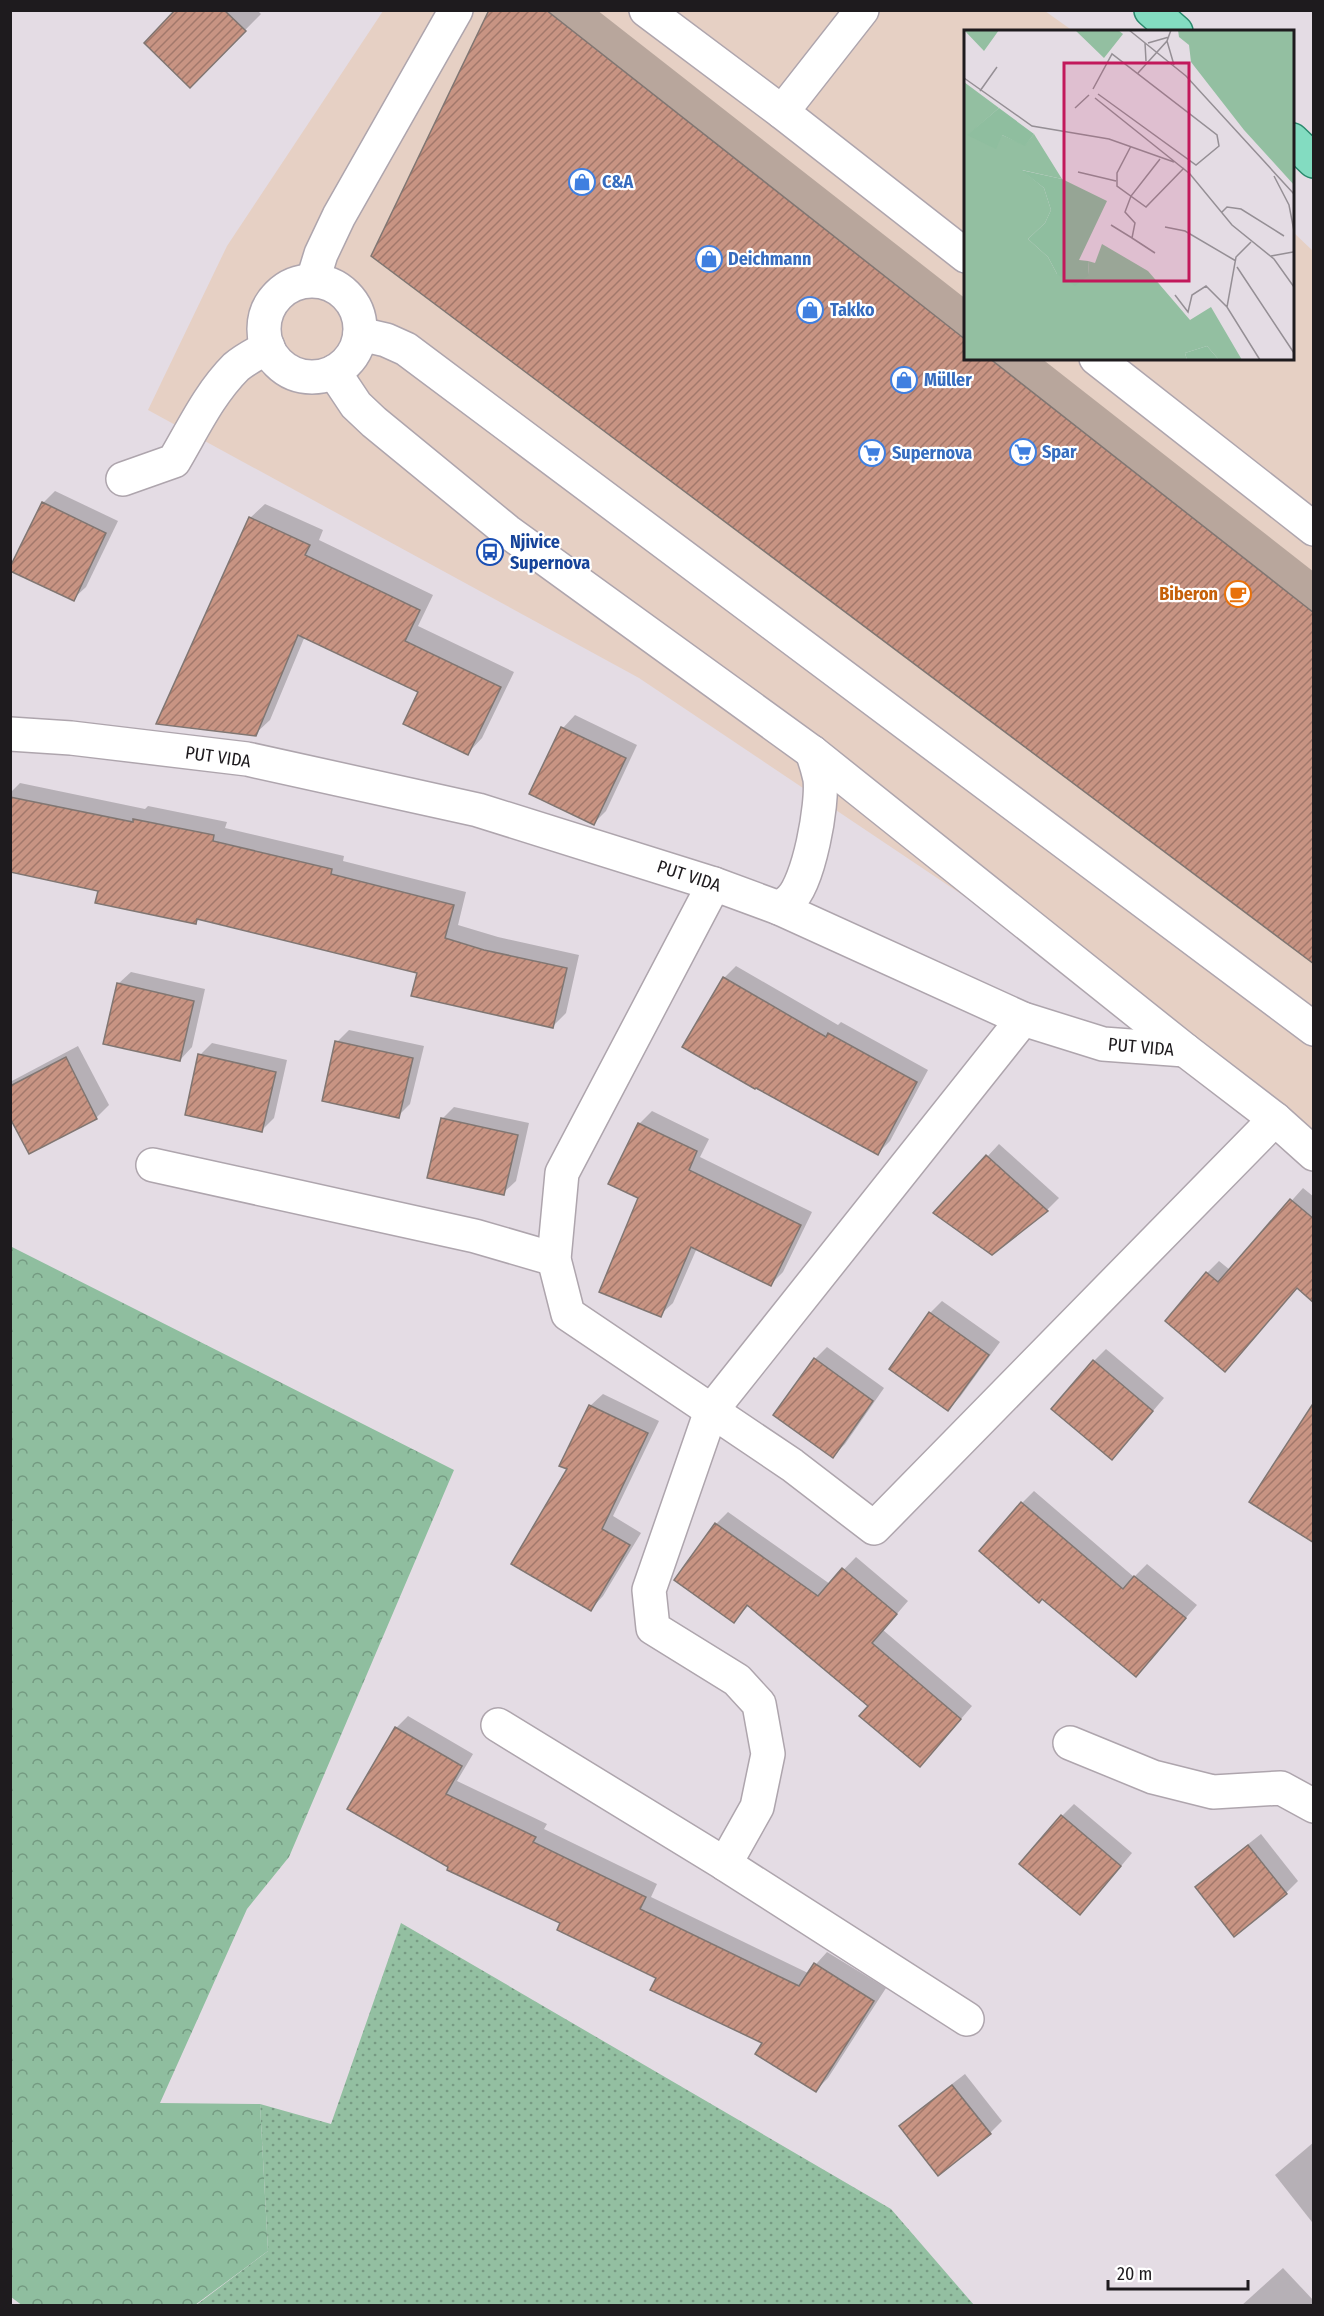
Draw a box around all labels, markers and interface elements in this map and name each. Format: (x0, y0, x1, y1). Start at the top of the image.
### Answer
inset map (964, 30, 1294, 360)
shop icon: C&A (567, 167, 597, 197)
place label: C&A (602, 171, 634, 193)
shop icon: Deichmann (694, 244, 724, 274)
place label: Deichmann (728, 248, 811, 270)
shop icon: Takko (795, 295, 825, 325)
place label: Takko (830, 299, 875, 321)
shop icon: Müller (889, 365, 919, 395)
place label: Müller (924, 369, 972, 391)
supermarket icon: Spar (1008, 437, 1038, 467)
supermarket icon: Supernova (857, 438, 887, 468)
place label: Spar (1042, 441, 1077, 463)
place label: Supernova (892, 442, 972, 464)
place label: Njivice Supernova (510, 531, 590, 574)
bus stop icon: Njivice Supernova (475, 537, 505, 567)
cafe icon: Biberon (1223, 579, 1253, 609)
place label: Biberon (1159, 583, 1218, 605)
street label: PUT VIDA (184, 742, 253, 773)
street label: PUT VIDA (654, 855, 724, 897)
street label: PUT VIDA (1107, 1033, 1175, 1061)
scale bar (1108, 2253, 1248, 2291)
text: 20 m (1117, 2263, 1152, 2285)

